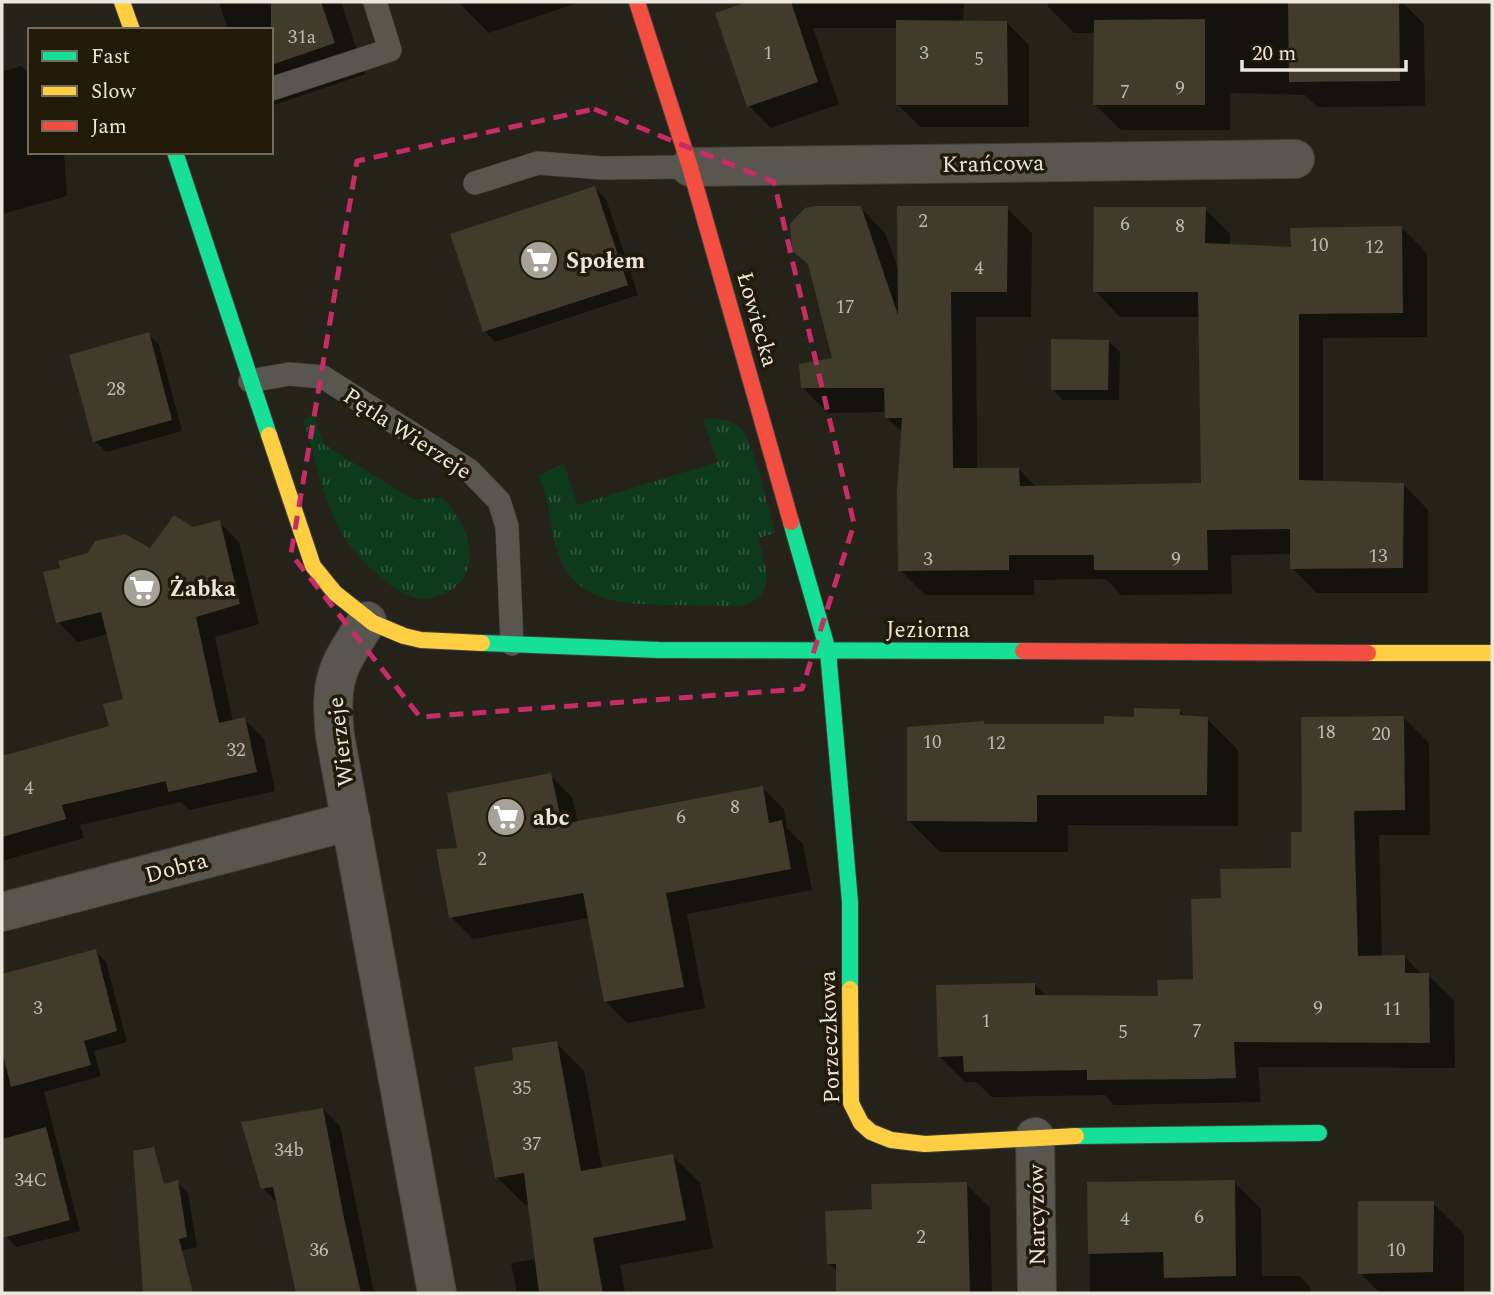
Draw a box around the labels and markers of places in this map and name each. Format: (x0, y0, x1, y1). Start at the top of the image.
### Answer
supermarket icon: Społem (518, 239, 560, 281)
place label: Społem (566, 244, 646, 279)
supermarket icon: Żabka (121, 567, 163, 609)
place label: Żabka (169, 572, 236, 607)
supermarket icon: abc (485, 796, 527, 838)
place label: abc (533, 801, 570, 836)

